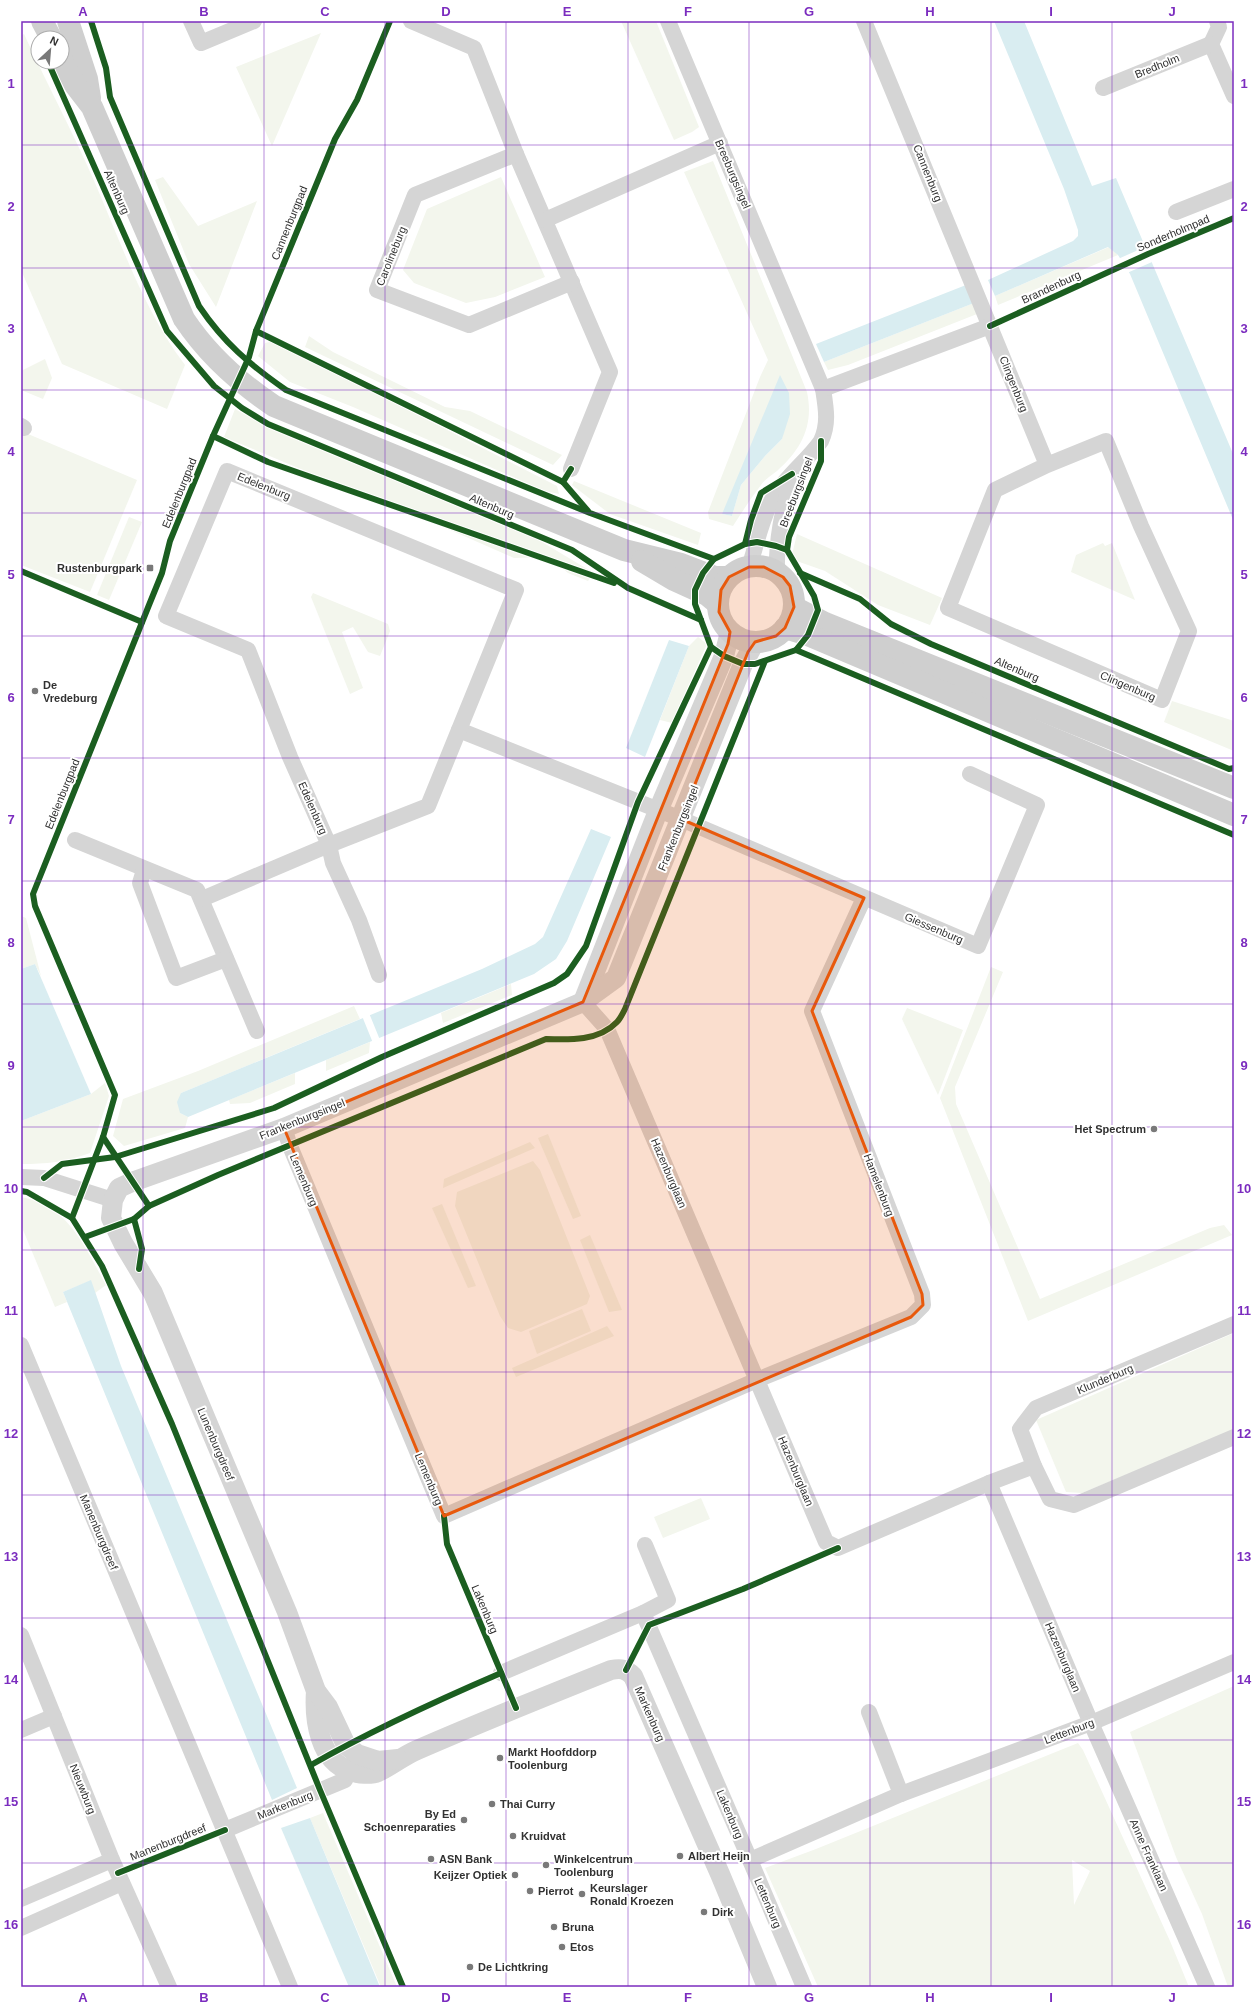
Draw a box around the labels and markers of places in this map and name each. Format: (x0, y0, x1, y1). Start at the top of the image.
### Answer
place label: Rustenburgpark (57, 562, 143, 574)
marker: Rustenburgpark (145, 563, 155, 573)
place label: De Vredeburg (43, 679, 97, 704)
marker: De Vredeburg (30, 686, 40, 696)
place label: Het Spectrum (1074, 1123, 1146, 1135)
marker: Het Spectrum (1149, 1124, 1159, 1134)
place label: Markt Hoofddorp Toolenburg (508, 1746, 597, 1771)
marker: Markt Hoofddorp Toolenburg (495, 1753, 505, 1763)
place label: Thai Curry (500, 1798, 556, 1810)
marker: Thai Curry (487, 1799, 497, 1809)
place label: By Ed Schoenreparaties (364, 1808, 456, 1833)
marker: By Ed Schoenreparaties (459, 1815, 469, 1825)
place label: Kruidvat (521, 1830, 566, 1842)
marker: Kruidvat (508, 1831, 518, 1841)
place label: Albert Heijn (688, 1850, 750, 1862)
marker: Albert Heijn (675, 1851, 685, 1861)
place label: ASN Bank (439, 1853, 493, 1865)
place label: Winkelcentrum Toolenburg (554, 1853, 633, 1878)
marker: ASN Bank (426, 1854, 436, 1864)
marker: Winkelcentrum Toolenburg (541, 1860, 551, 1870)
place label: Keijzer Optiek (434, 1869, 508, 1881)
marker: Keijzer Optiek (510, 1870, 520, 1880)
place label: Keurslager Ronald Kroezen (590, 1882, 674, 1907)
place label: Pierrot (538, 1885, 574, 1897)
marker: Pierrot (525, 1886, 535, 1896)
marker: Keurslager Ronald Kroezen (577, 1889, 587, 1899)
place label: Dirk (712, 1906, 734, 1918)
marker: Dirk (699, 1907, 709, 1917)
place label: Bruna (562, 1921, 595, 1933)
marker: Bruna (549, 1922, 559, 1932)
place label: Etos (570, 1941, 594, 1953)
marker: Etos (557, 1942, 567, 1952)
place label: De Lichtkring (478, 1961, 548, 1973)
marker: De Lichtkring (465, 1962, 475, 1972)

